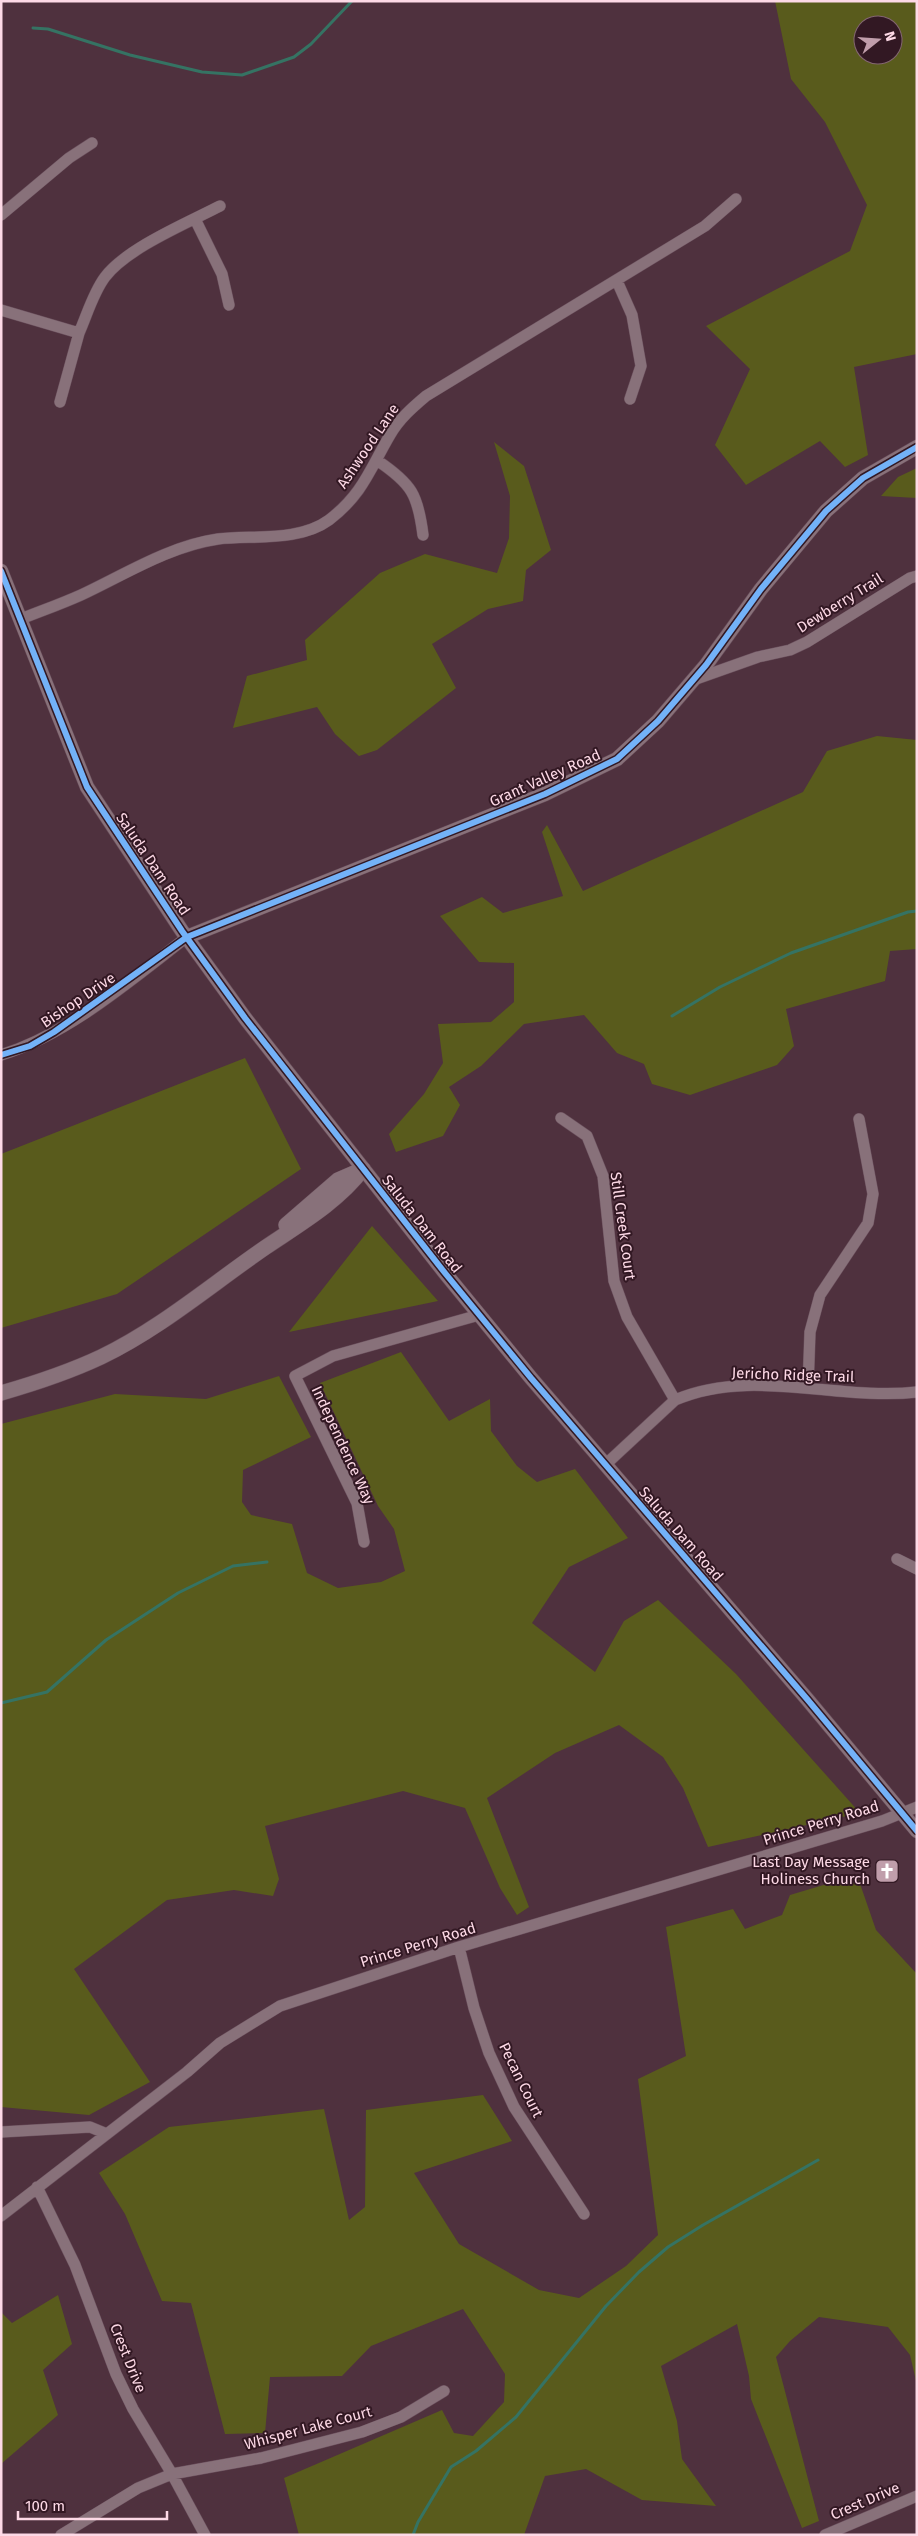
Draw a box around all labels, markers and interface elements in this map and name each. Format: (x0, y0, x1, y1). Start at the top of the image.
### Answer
north arrow (853, 15, 903, 65)
text: N (880, 29, 899, 43)
street label: Ashwood Lane (333, 400, 403, 492)
street label: Dewberry Trail (794, 569, 887, 637)
street label: Grant Valley Road (487, 745, 603, 811)
street label: Saluda Dam Road (112, 809, 194, 919)
street label: Bishop Drive (37, 969, 119, 1031)
street label: Saluda Dam Road (378, 1171, 466, 1277)
street label: Still Creek Court (607, 1171, 640, 1282)
street label: Jericho Ridge Trail (731, 1364, 855, 1386)
street label: Independence Way (308, 1383, 379, 1508)
street label: Saluda Dam Road (635, 1483, 727, 1585)
street label: Prince Perry Road (761, 1797, 881, 1849)
place label: Last Day Message Holiness Church (752, 1853, 870, 1888)
church icon: Last Day Message Holiness Church (874, 1858, 900, 1884)
street label: Prince Perry Road (358, 1919, 478, 1971)
street label: Pecan Court (495, 2040, 547, 2121)
street label: Crest Drive (106, 2321, 150, 2395)
street label: Whisper Lake Court (242, 2402, 374, 2454)
street label: Crest Drive (828, 2478, 902, 2524)
scale bar (18, 2488, 166, 2520)
text: 100 m (25, 2497, 65, 2515)

